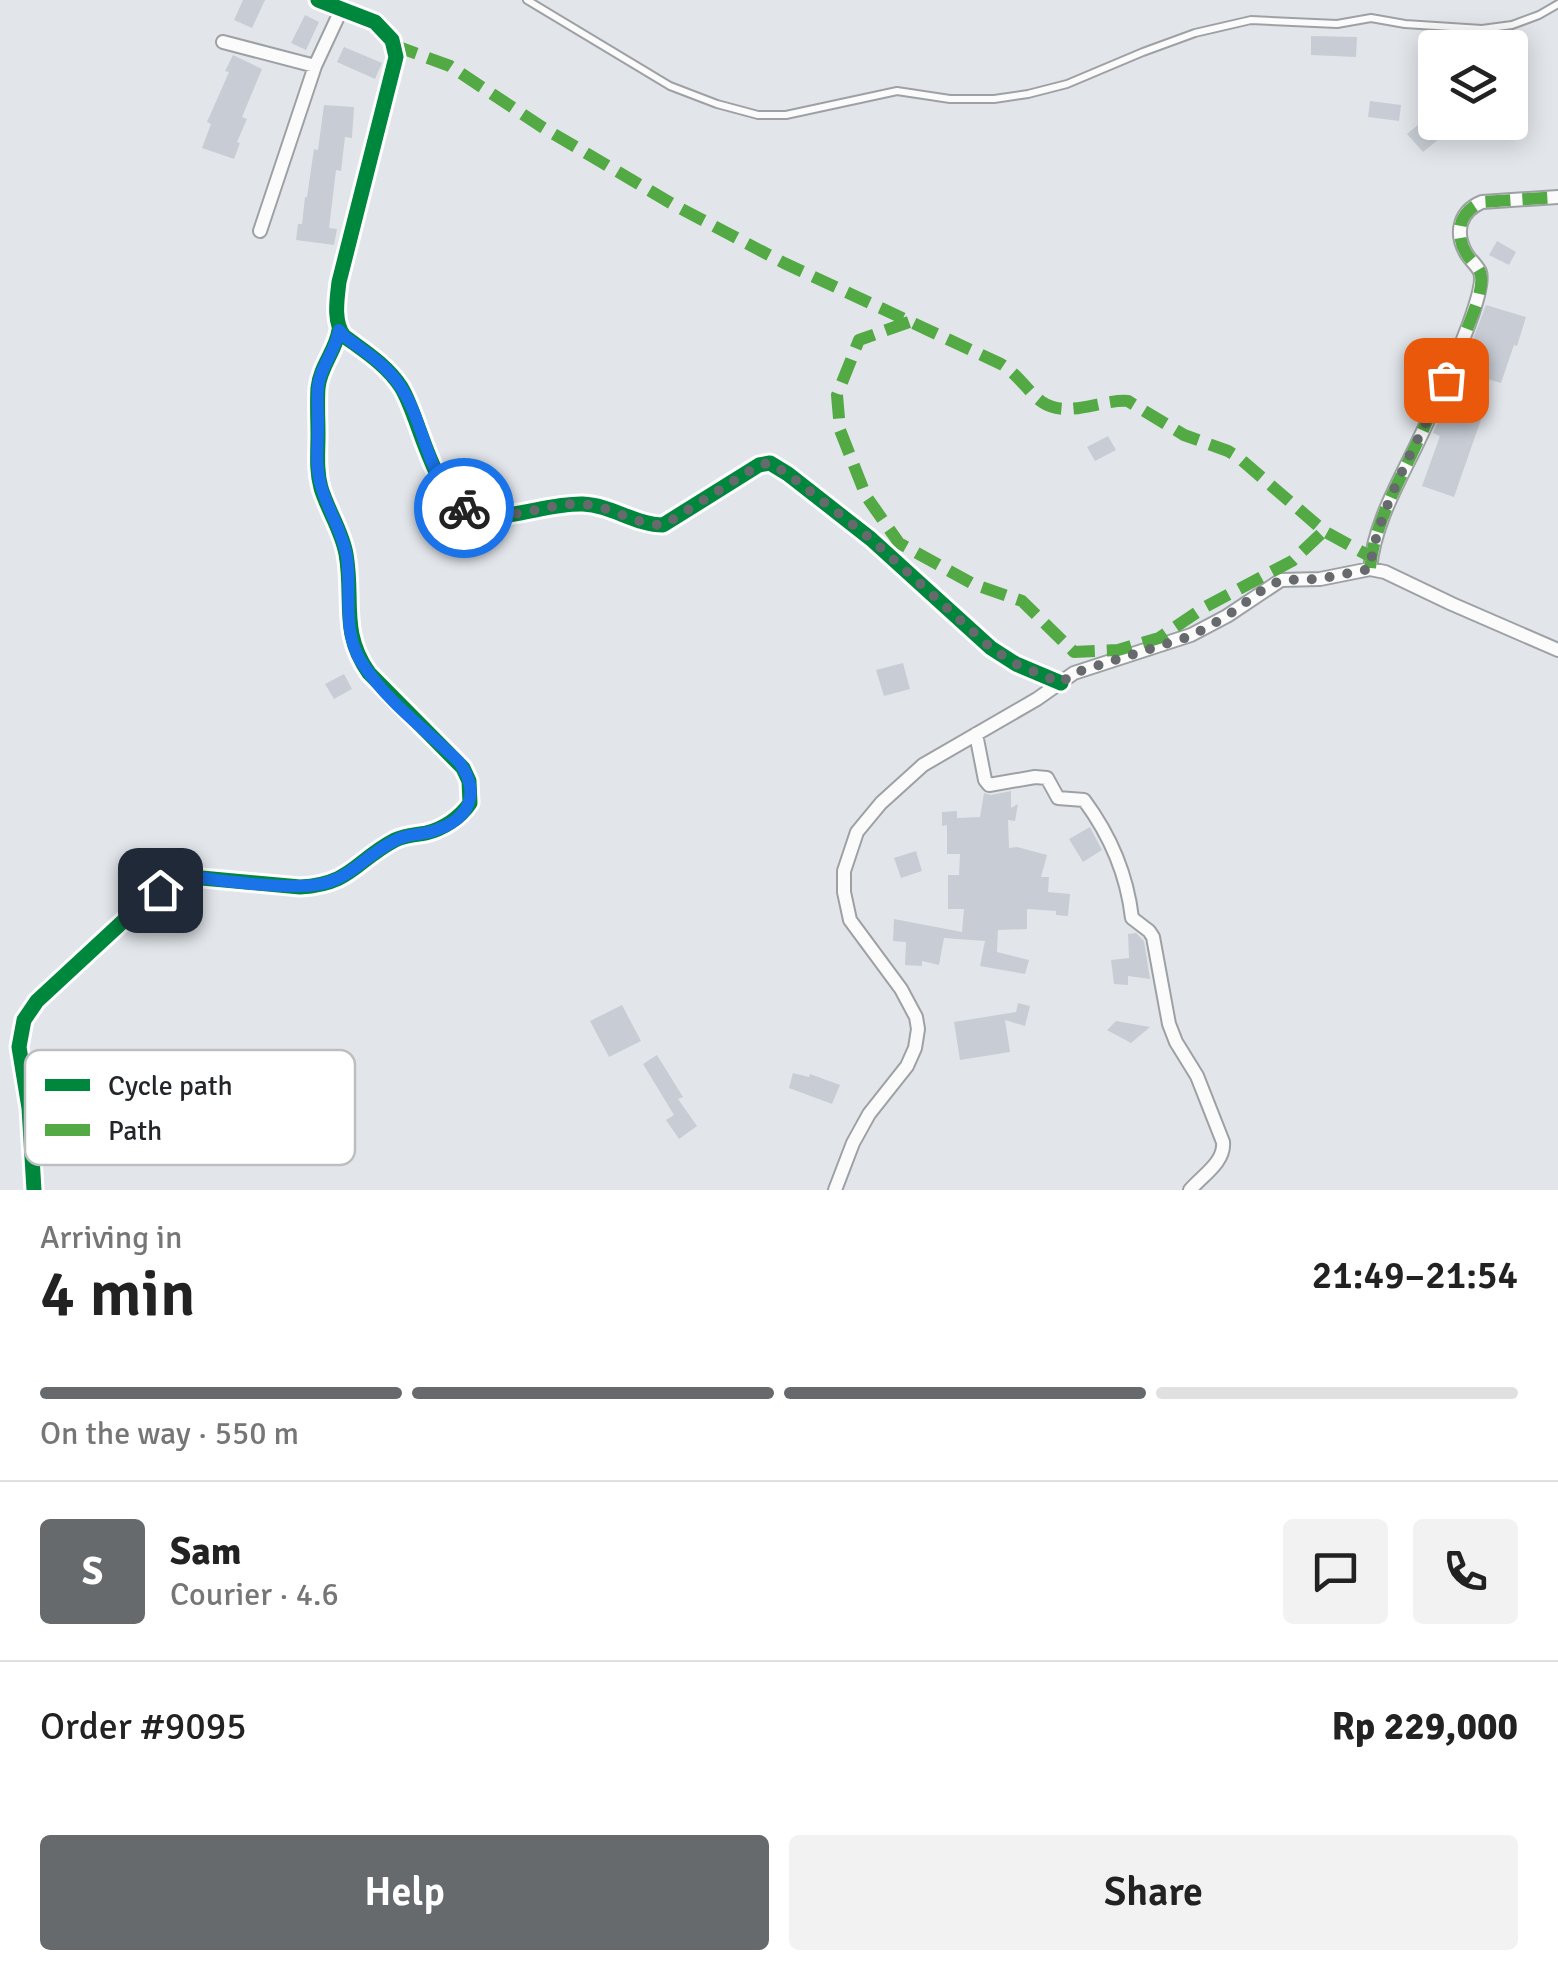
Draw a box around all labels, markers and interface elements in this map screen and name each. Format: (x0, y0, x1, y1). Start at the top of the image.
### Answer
map controls (1418, 30, 1528, 140)
button: layers (1418, 30, 1528, 140)
pin (1404, 338, 1489, 423)
icon: bag (1419, 353, 1474, 408)
courier (414, 458, 514, 558)
icon: bike (437, 481, 492, 536)
pin (118, 848, 203, 933)
icon: home (133, 863, 188, 918)
legend (25, 1050, 355, 1165)
text: Cycle path (108, 1069, 233, 1103)
text: Path (108, 1114, 162, 1148)
text: Arriving in (40, 1218, 182, 1257)
text: 21:49–21:54 (1312, 1252, 1518, 1299)
text: 4 min (40, 1254, 196, 1334)
text: On the way · 550 m (40, 1414, 299, 1453)
button: chat (1283, 1519, 1388, 1624)
button: phone (1413, 1519, 1518, 1624)
text: Sam (170, 1528, 241, 1575)
text: S (82, 1548, 103, 1595)
text: Courier · 4.6 (170, 1575, 339, 1614)
text: Order #9095 (40, 1703, 247, 1750)
text: Rp 229,000 (1331, 1703, 1518, 1750)
button: Help (40, 1835, 769, 1950)
button: Share (789, 1835, 1518, 1950)

